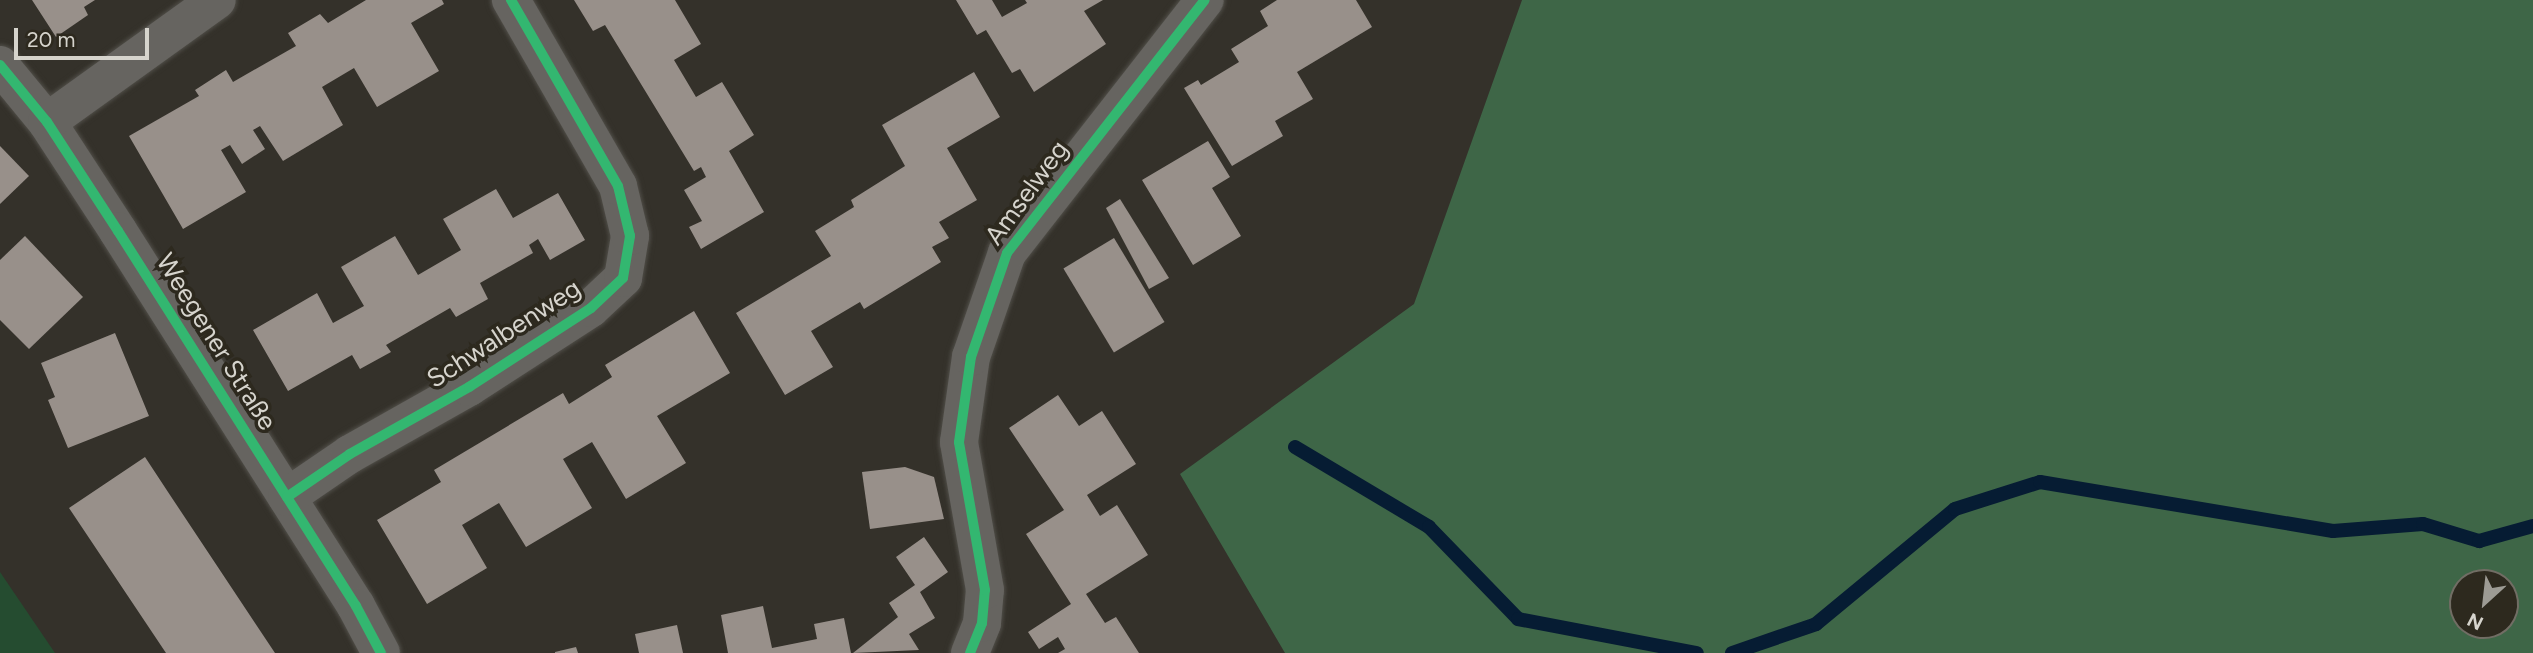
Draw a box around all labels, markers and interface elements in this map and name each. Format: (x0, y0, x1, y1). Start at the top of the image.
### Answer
scale bar (18, 14, 152, 58)
text: 20 m (27, 27, 75, 52)
street label: Amselweg (979, 135, 1075, 251)
street label: Weegener Straße (149, 248, 283, 436)
street label: Schwalbenweg (421, 273, 587, 395)
north arrow (2449, 569, 2519, 639)
text: N (2463, 608, 2487, 635)

